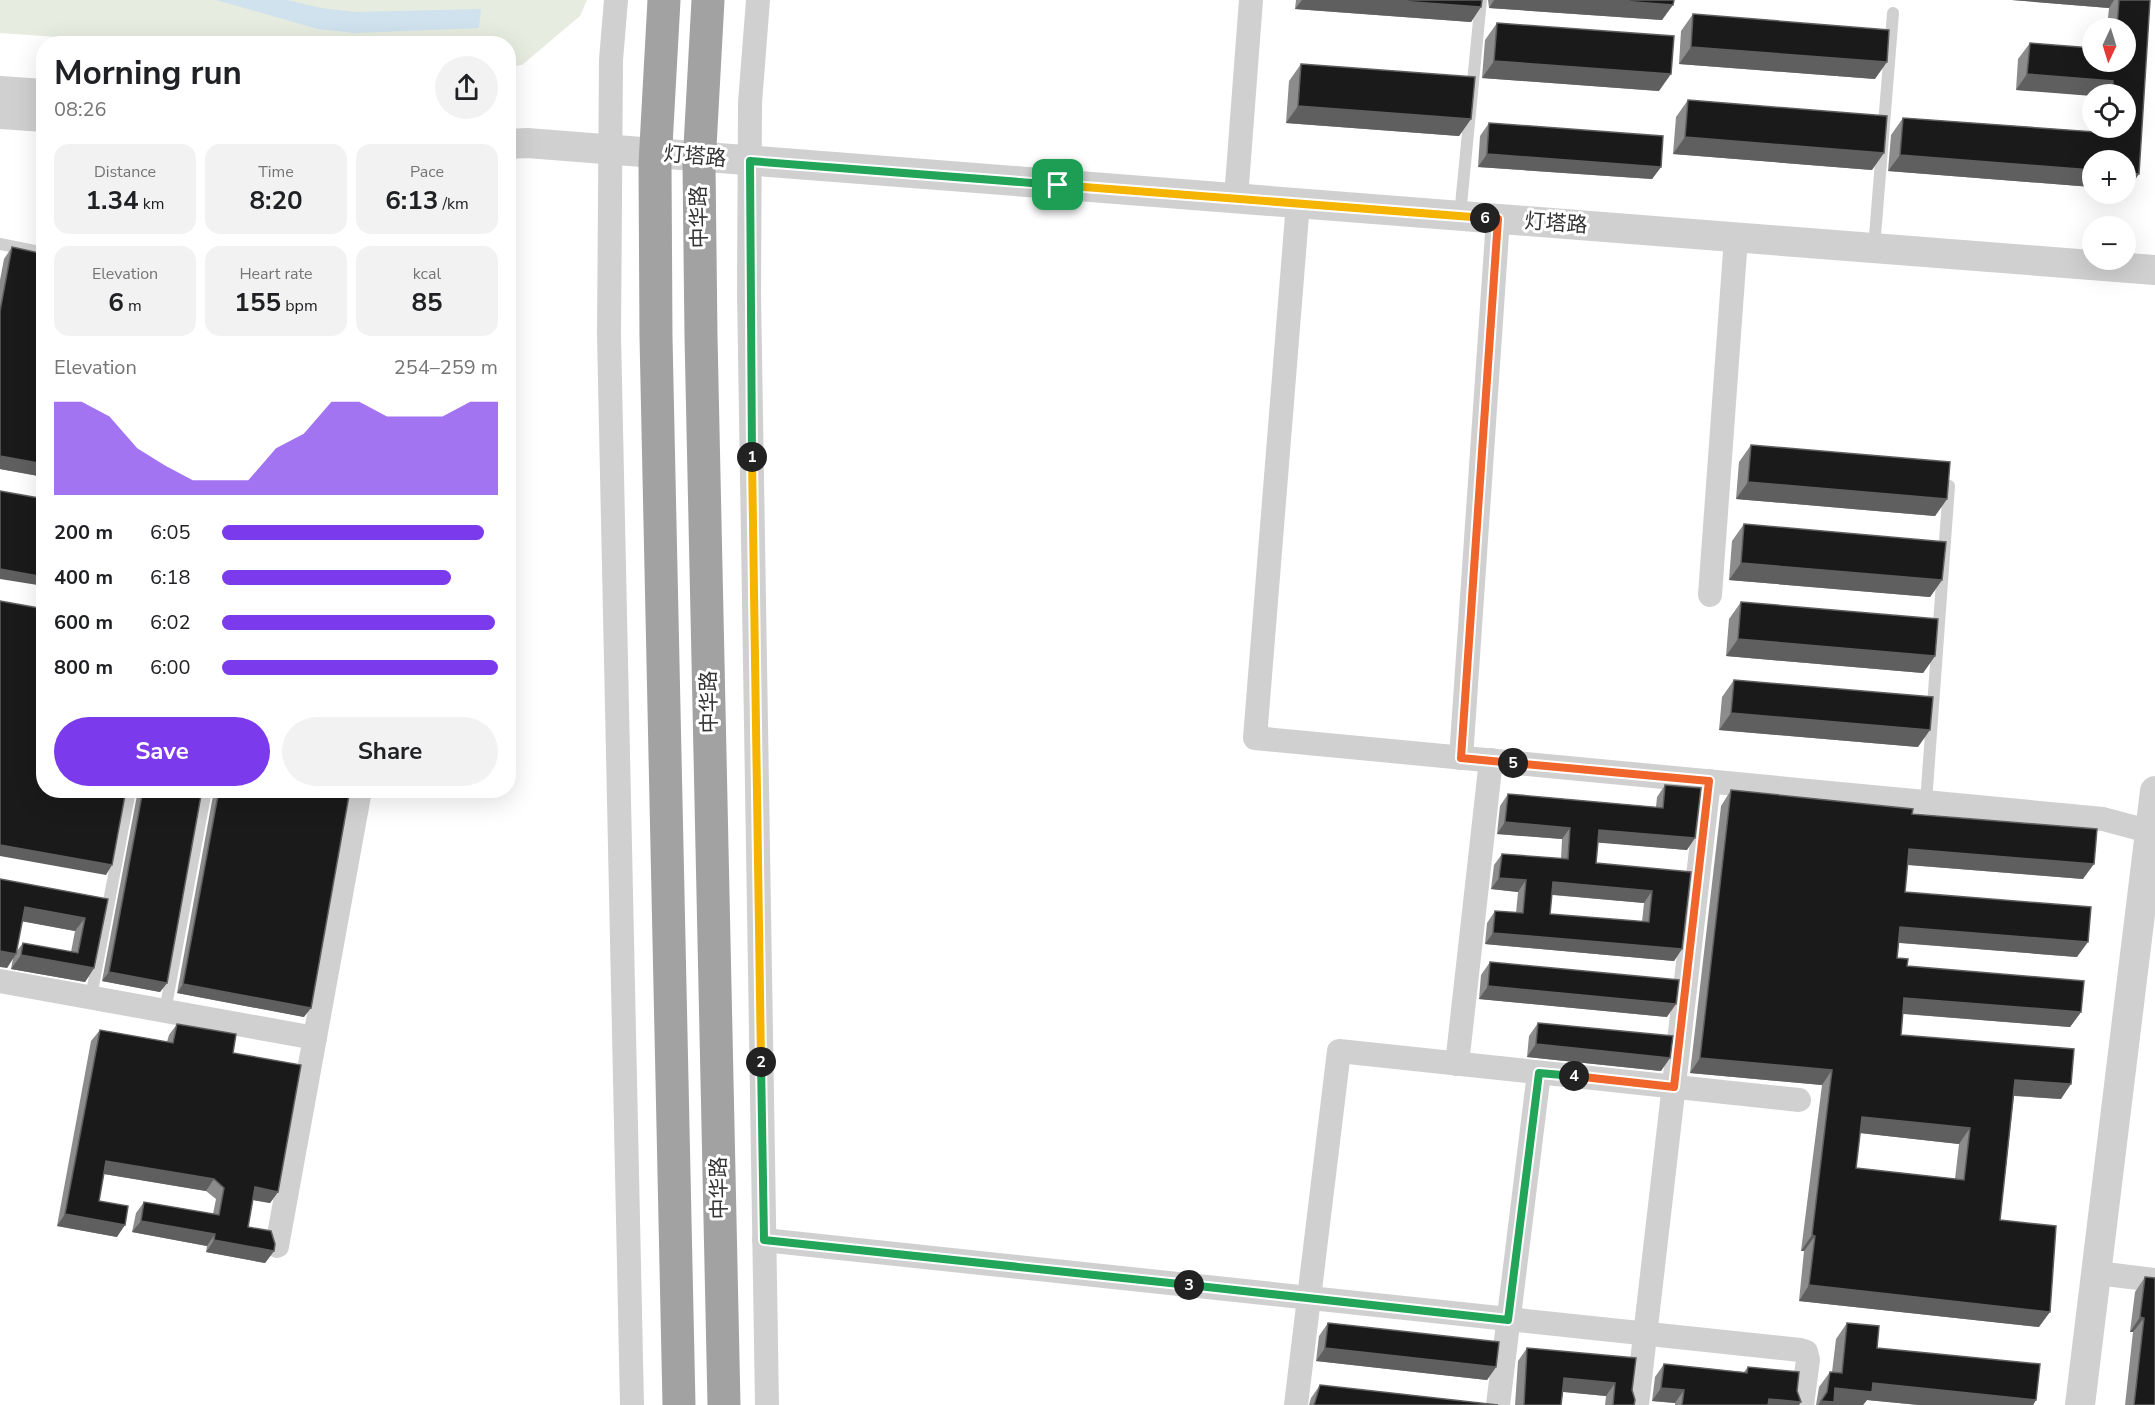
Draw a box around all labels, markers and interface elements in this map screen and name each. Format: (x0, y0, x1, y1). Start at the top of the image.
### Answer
north arrow (2082, 18, 2136, 72)
map controls (2082, 18, 2136, 270)
text: Morning run (54, 51, 242, 96)
button: share (435, 56, 498, 119)
button: locate (2082, 84, 2136, 138)
text: 08:26 (54, 96, 107, 123)
street label: 灯塔路 (662, 139, 728, 173)
button: + (2082, 150, 2136, 204)
pin (1032, 159, 1083, 210)
text: Distance (94, 161, 156, 183)
text: Time (258, 161, 294, 183)
text: Pace (410, 161, 444, 183)
icon: arrive (1041, 168, 1074, 201)
text: 1.34 (85, 183, 139, 218)
text: 8:20 (249, 183, 303, 218)
text: 6:13 (385, 183, 438, 218)
street label: 中华路 (684, 185, 714, 249)
text: km (139, 193, 165, 215)
text: /km (438, 193, 469, 215)
pin: 6 (1470, 203, 1500, 233)
text: 6 (1480, 207, 1490, 229)
street label: 灯塔路 (1524, 207, 1588, 239)
button: − (2082, 216, 2136, 270)
text: Elevation (92, 263, 158, 285)
text: Heart rate (239, 263, 313, 285)
text: kcal (413, 263, 441, 285)
text: 6 (108, 285, 124, 320)
text: 155 (234, 285, 281, 320)
text: 85 (411, 285, 443, 320)
text: m (124, 295, 142, 317)
text: bpm (281, 295, 318, 317)
text: Elevation (54, 354, 137, 381)
text: 254–259 m (394, 354, 498, 381)
pin: 1 (737, 442, 767, 472)
text: 1 (747, 446, 757, 468)
text: 200 m (54, 519, 113, 546)
text: 6:05 (150, 519, 191, 546)
text: 400 m (54, 564, 113, 591)
text: 6:18 (150, 564, 191, 591)
text: 600 m (54, 609, 113, 636)
text: 6:02 (150, 609, 191, 636)
text: 800 m (54, 654, 113, 681)
text: 6:00 (150, 654, 191, 681)
street label: 中华路 (694, 670, 724, 734)
button: Save (54, 717, 270, 786)
button: Share (282, 717, 498, 786)
pin: 5 (1498, 748, 1528, 778)
text: 5 (1508, 752, 1518, 774)
pin: 2 (746, 1047, 776, 1077)
text: 2 (756, 1051, 766, 1073)
pin: 4 (1559, 1061, 1589, 1091)
text: 4 (1569, 1065, 1579, 1087)
street label: 中华路 (704, 1156, 734, 1220)
pin: 3 (1174, 1270, 1204, 1300)
text: 3 (1184, 1274, 1194, 1296)

